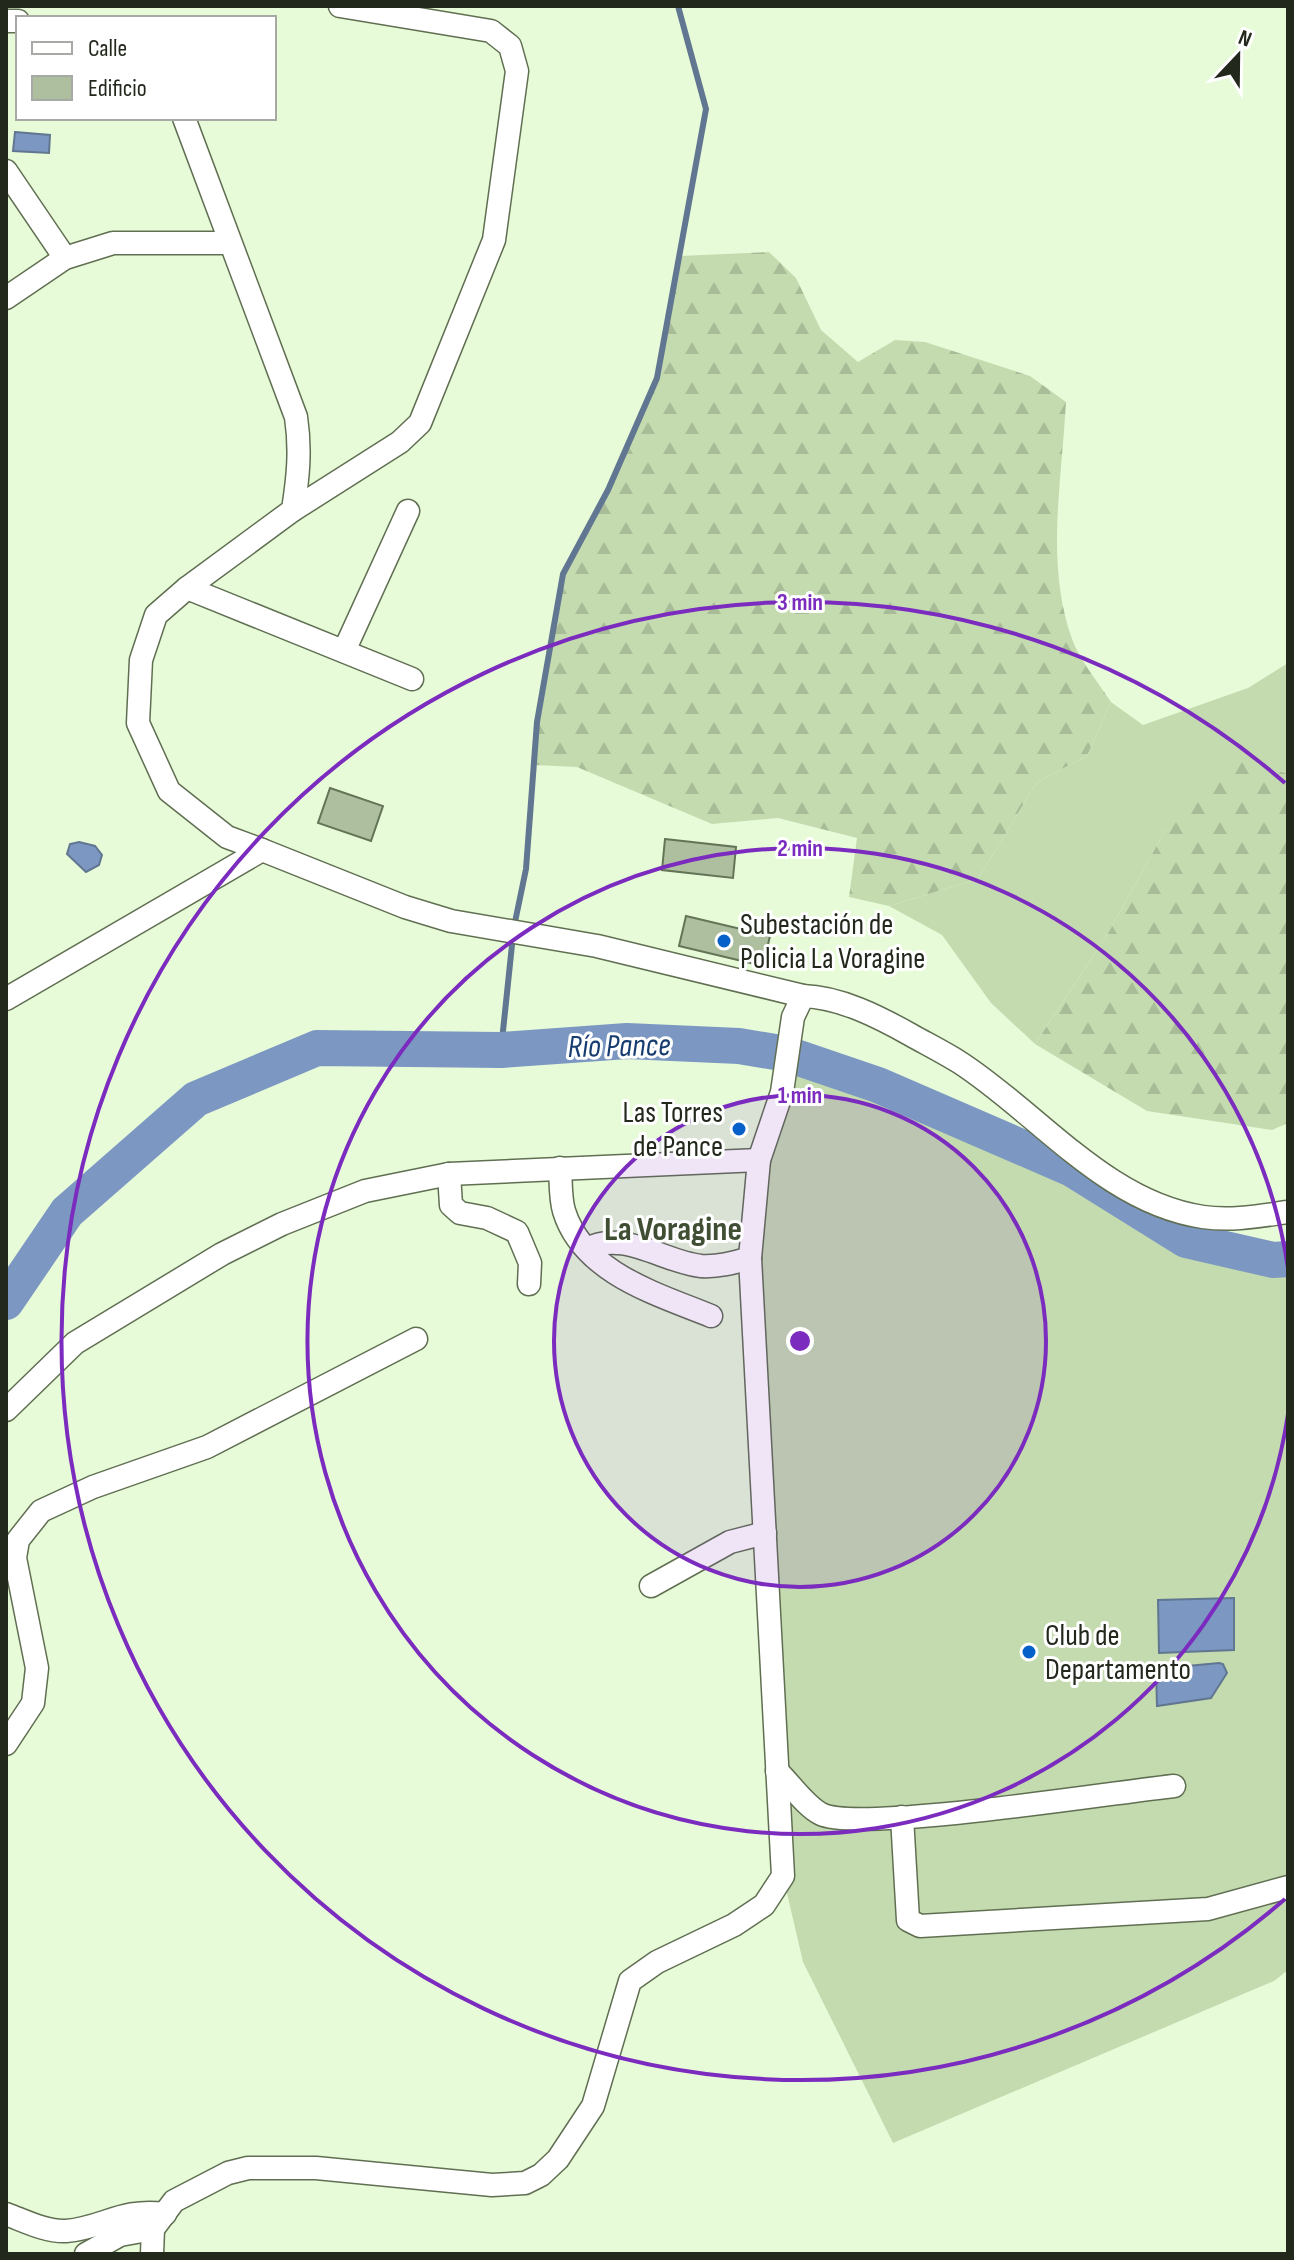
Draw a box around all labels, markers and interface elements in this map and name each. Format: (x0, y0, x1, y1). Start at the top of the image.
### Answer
legend (16, 16, 276, 120)
north arrow (1198, 16, 1278, 96)
text: N (1234, 24, 1255, 54)
text: Calle (88, 34, 127, 63)
text: Edificio (88, 74, 147, 103)
text: 3 min (777, 588, 823, 617)
text: 2 min (777, 834, 823, 863)
place label: Subestación de Policia La Voragine (740, 907, 925, 977)
marker: Subestación de Policia La Voragine (715, 932, 733, 950)
water label: Río Pance (567, 1026, 671, 1067)
text: 1 min (778, 1081, 822, 1110)
place label: Las Torres de Pance (623, 1095, 723, 1165)
marker: Las Torres de Pance (730, 1120, 748, 1138)
district label: La Voragine (604, 1209, 742, 1250)
centre of rings (786, 1327, 814, 1355)
place label: Club de Departamento (1045, 1618, 1191, 1688)
marker: Club de Departamento (1020, 1643, 1038, 1661)

